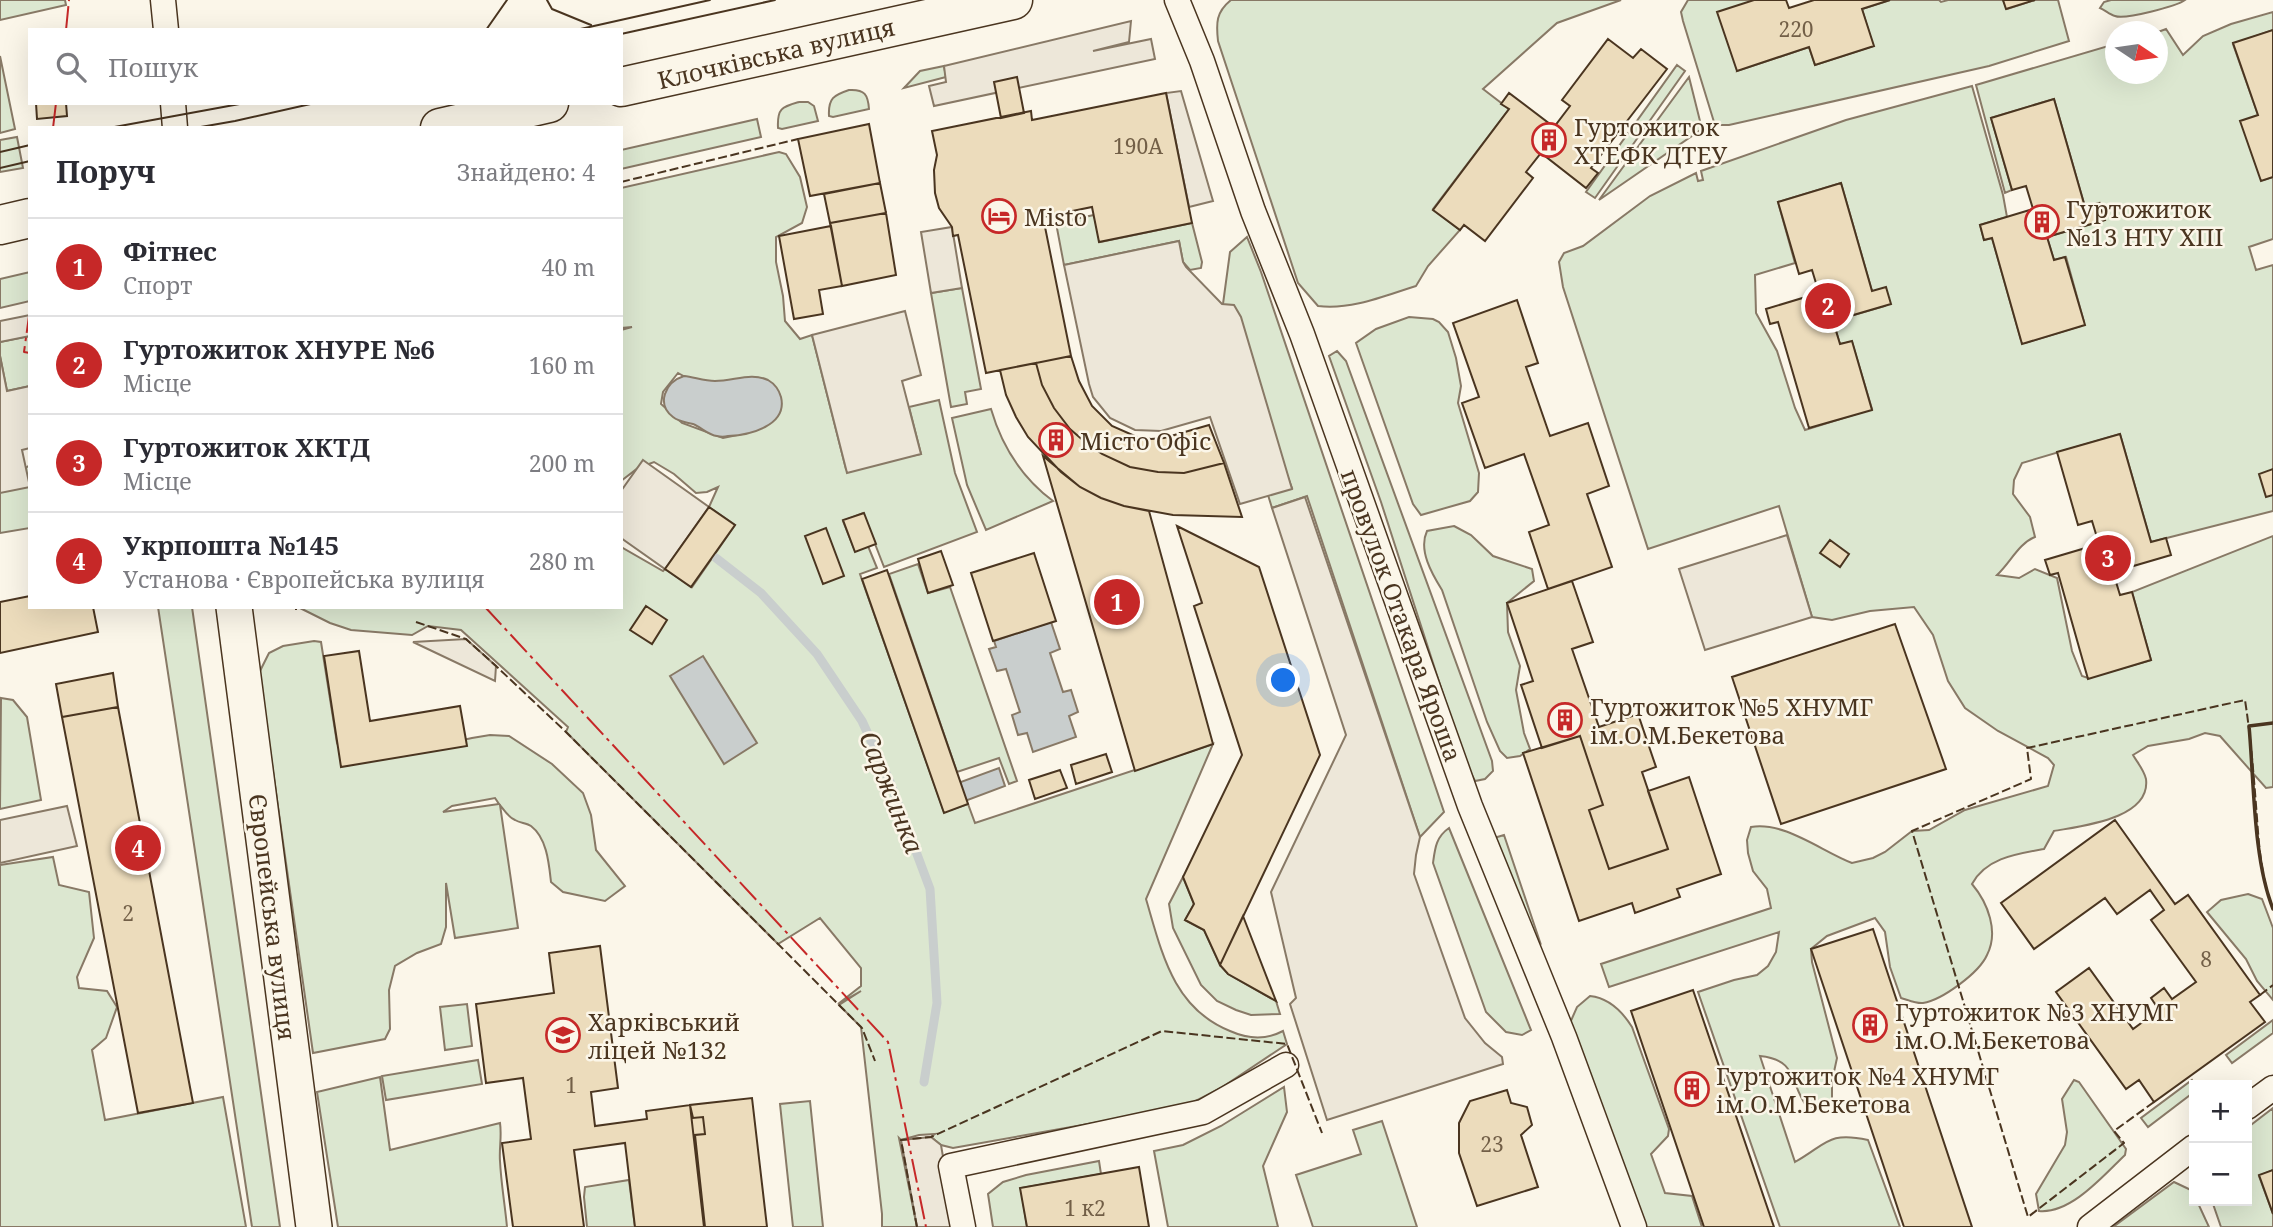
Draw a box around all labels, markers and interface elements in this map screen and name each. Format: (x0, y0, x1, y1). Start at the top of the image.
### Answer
street label: Клочківська вулиця (654, 10, 898, 96)
house number: 220 (1778, 15, 1814, 43)
north arrow (2105, 21, 2168, 84)
search box (28, 28, 623, 105)
icon: search (52, 48, 90, 86)
text: Пошук (108, 49, 198, 85)
place label: Гуртожиток ХТЕФК ДТЕУ (1574, 110, 1728, 171)
building icon: Гуртожиток ХТЕФК ДТЕУ (1530, 121, 1568, 159)
house number: 190А (1113, 132, 1163, 160)
text: Поруч (56, 151, 156, 192)
text: Знайдено: 4 (457, 156, 595, 188)
place label: Гуртожиток №13 НТУ ХПІ (2066, 192, 2223, 253)
hotel icon: Misto (980, 197, 1018, 235)
place label: Misto (1024, 200, 1087, 233)
building icon: Гуртожиток №13 НТУ ХПІ (2023, 203, 2061, 241)
text: Фітнес (123, 233, 217, 269)
text: 1 (73, 251, 86, 283)
text: 40 m (542, 251, 595, 283)
text: Спорт (123, 269, 192, 301)
pin: 2 (1805, 280, 1851, 332)
text: Гуртожиток ХНУРЕ №6 (123, 331, 435, 367)
text: 2 (73, 349, 86, 381)
text: 160 m (529, 349, 595, 381)
text: Місце (123, 367, 192, 399)
building icon: Місто Офіс (1037, 421, 1075, 459)
place label: Місто Офіс (1080, 424, 1211, 457)
text: Гуртожиток ХКТД (123, 429, 370, 465)
text: 3 (73, 447, 86, 479)
text: 200 m (529, 447, 595, 479)
street label: провулок Отакара Яроша (1334, 464, 1470, 766)
text: Місце (123, 465, 192, 497)
text: Укрпошта №145 (123, 527, 339, 563)
pin: 3 (2085, 532, 2131, 584)
text: 4 (73, 545, 86, 577)
text: 280 m (529, 545, 595, 577)
text: Установа · Європейська вулиця (123, 563, 485, 595)
pin: 1 (1094, 576, 1140, 628)
your location (1266, 663, 1300, 697)
place label: Гуртожиток №5 ХНУМГ ім.О.М.Бекетова (1590, 690, 1873, 751)
building icon: Гуртожиток №5 ХНУМГ ім.О.М.Бекетова (1546, 701, 1584, 739)
water label: Саржинка (851, 725, 933, 859)
street label: Європейська вулиця (241, 792, 305, 1042)
pin: 4 (115, 822, 161, 874)
house number: 2 (122, 899, 134, 927)
house number: 8 (2200, 945, 2212, 973)
place label: Гуртожиток №3 ХНУМГ ім.О.М.Бекетова (1895, 995, 2178, 1056)
place label: Харківський ліцей №132 (588, 1005, 740, 1066)
building icon: Гуртожиток №3 ХНУМГ ім.О.М.Бекетова (1851, 1006, 1889, 1044)
school or university icon: Харківський ліцей №132 (544, 1016, 582, 1054)
place label: Гуртожиток №4 ХНУМГ ім.О.М.Бекетова (1716, 1059, 1999, 1120)
building icon: Гуртожиток №4 ХНУМГ ім.О.М.Бекетова (1673, 1070, 1711, 1108)
house number: 1 (565, 1071, 577, 1099)
map controls (2189, 1080, 2252, 1206)
button: + (2189, 1080, 2252, 1143)
house number: 23 (1480, 1130, 1504, 1158)
button: − (2189, 1143, 2252, 1206)
house number: 1 к2 (1064, 1194, 1106, 1222)

